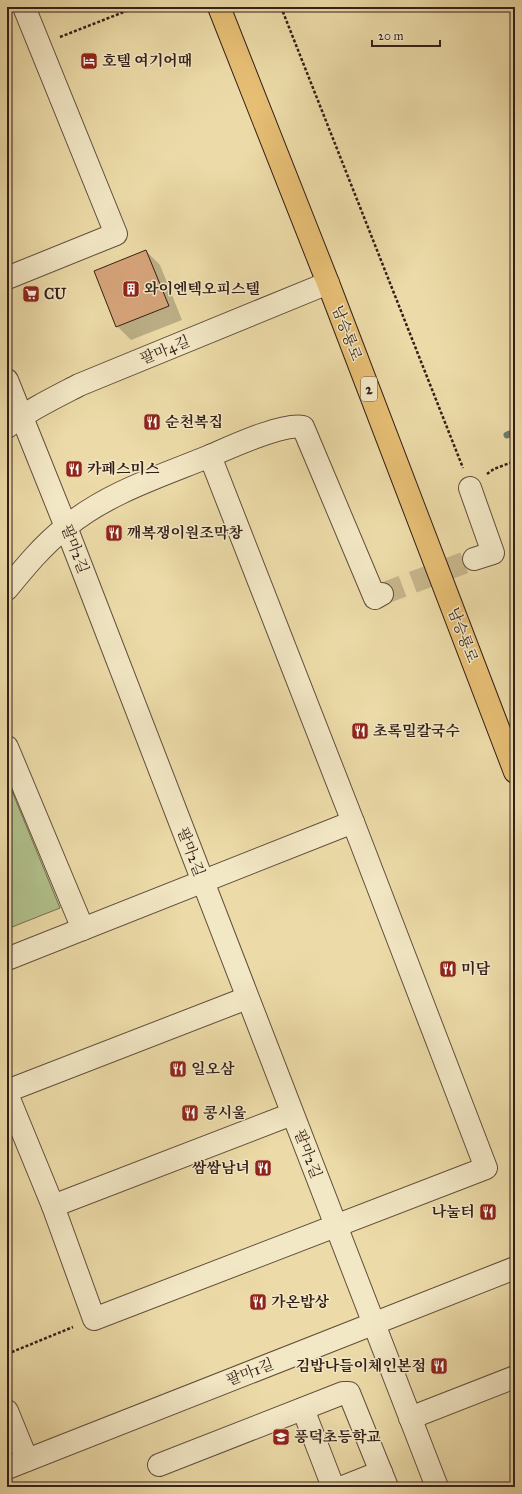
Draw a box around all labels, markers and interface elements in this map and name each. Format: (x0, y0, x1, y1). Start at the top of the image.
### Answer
scale bar (372, 22, 440, 48)
text: 20 m (378, 29, 404, 43)
hotel icon: 호텔 여기어때 (79, 51, 99, 71)
place label: 호텔 여기어때 (102, 52, 192, 70)
building icon: 와이엔텍오피스텔 (121, 279, 141, 299)
place label: 와이엔텍오피스텔 (144, 280, 260, 298)
supermarket icon: CU (21, 284, 41, 304)
place label: CU (44, 285, 67, 303)
street label: 남승룡로 (328, 303, 366, 364)
street label: 팔마4길 (138, 332, 192, 368)
road number: 2 (361, 377, 377, 401)
restaurant icon: 순천복집 (142, 412, 162, 432)
place label: 순천복집 (165, 413, 223, 431)
restaurant icon: 카페스미스 (64, 459, 84, 479)
place label: 카페스미스 (87, 460, 160, 478)
street label: 팔마2길 (57, 522, 93, 576)
restaurant icon: 깨복쟁이원조막창 (104, 523, 124, 543)
place label: 깨복쟁이원조막창 (127, 524, 243, 542)
street label: 남승룡로 (444, 605, 482, 666)
restaurant icon: 초록밀칼국수 (350, 721, 370, 741)
place label: 초록밀칼국수 (373, 722, 460, 740)
street label: 팔마2길 (173, 825, 209, 879)
restaurant icon: 미담 (438, 959, 458, 979)
place label: 미담 (461, 960, 490, 978)
restaurant icon: 일오삼 (168, 1059, 188, 1079)
place label: 일오삼 (191, 1060, 235, 1078)
restaurant icon: 콩시울 (180, 1103, 200, 1123)
place label: 콩시울 (203, 1104, 247, 1122)
street label: 팔마2길 (290, 1127, 326, 1181)
restaurant icon: 쌈쌈남녀 (253, 1158, 273, 1178)
place label: 쌈쌈남녀 (192, 1159, 250, 1177)
restaurant icon: 나눌터 (478, 1202, 498, 1222)
place label: 나눌터 (432, 1203, 475, 1221)
restaurant icon: 가온밥상 (248, 1292, 268, 1312)
place label: 가온밥상 (271, 1293, 329, 1311)
street label: 팔마1길 (224, 1355, 276, 1389)
restaurant icon: 김밥나들이체인본점 (429, 1356, 449, 1376)
place label: 김밥나들이체인본점 (296, 1357, 426, 1375)
school or university icon: 풍덕초등학교 (271, 1427, 291, 1447)
place label: 풍덕초등학교 (294, 1428, 381, 1446)

